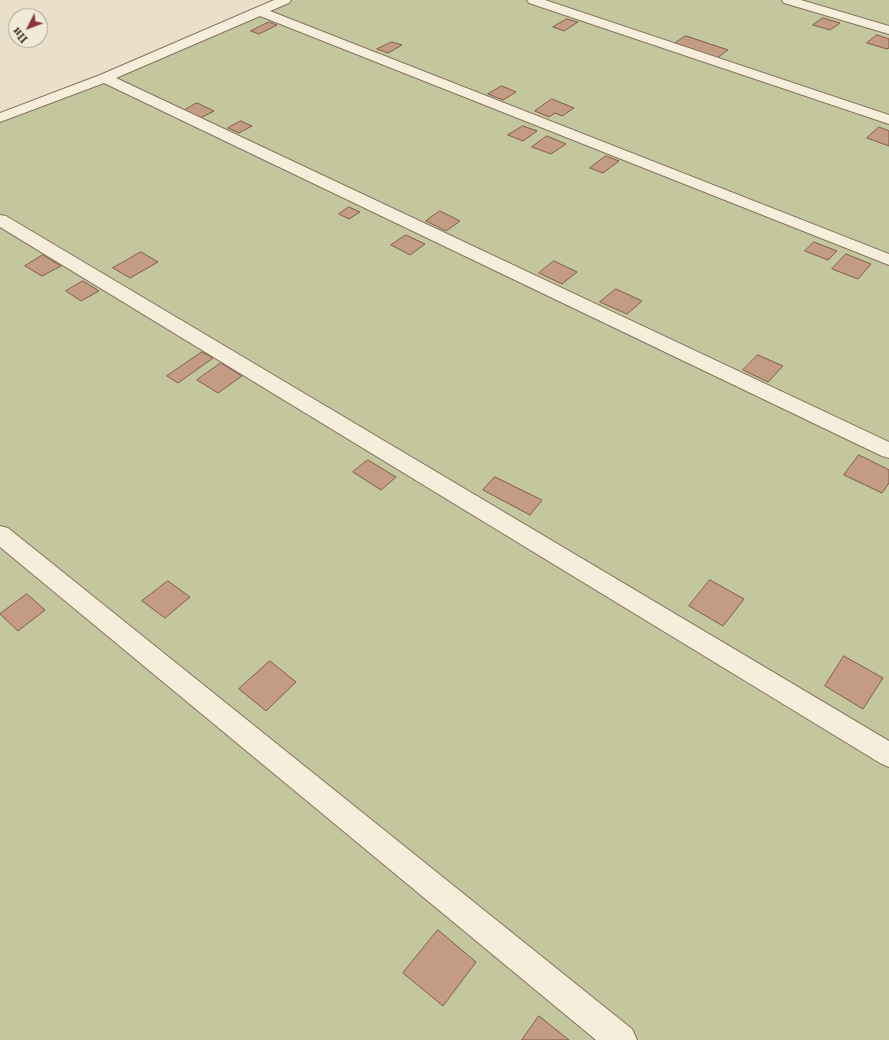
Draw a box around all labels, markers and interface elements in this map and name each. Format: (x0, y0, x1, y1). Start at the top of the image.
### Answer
north arrow (8, 8, 48, 48)
text: Пн (8, 25, 30, 47)

